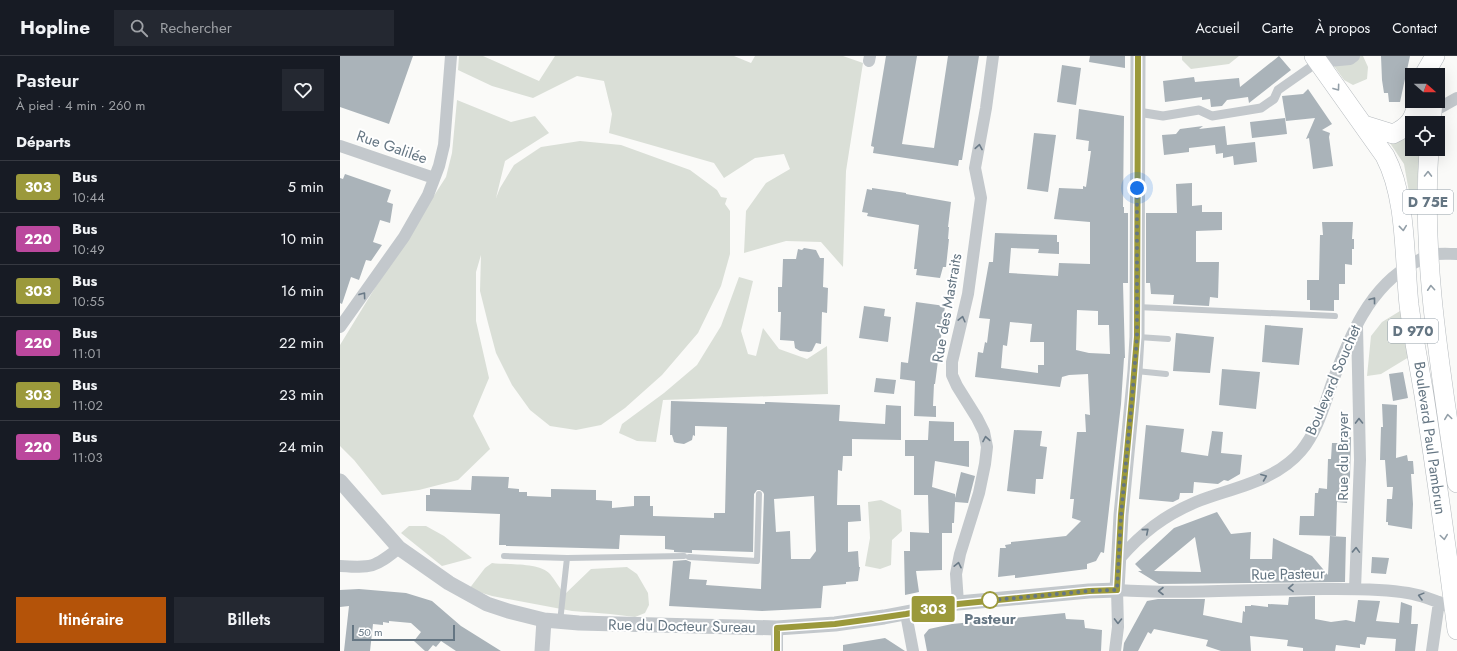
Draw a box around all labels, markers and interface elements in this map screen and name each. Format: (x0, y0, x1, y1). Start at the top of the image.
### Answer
search box (114, 10, 394, 46)
text: Hopline (20, 14, 90, 41)
icon: search (128, 17, 150, 39)
text: Rechercher (160, 17, 232, 39)
text: Accueil (1196, 18, 1240, 38)
text: Carte (1262, 18, 1293, 38)
text: À propos (1315, 18, 1370, 38)
text: Contact (1392, 18, 1437, 38)
text: Pasteur (16, 67, 79, 94)
north arrow (1405, 68, 1445, 108)
map controls (1405, 68, 1445, 156)
button: heart (282, 69, 324, 111)
one-way arrow (1332, 83, 1339, 90)
text: À pied · 4 min · 260 m (16, 96, 145, 115)
button: locate (1405, 116, 1445, 156)
street label: Rue Galilée (354, 125, 431, 169)
text: Départs (16, 131, 71, 153)
one-way arrow (974, 144, 982, 151)
text: Bus (72, 166, 97, 188)
one-way arrow (1424, 171, 1432, 177)
text: 5 min (288, 176, 324, 198)
text: 303 (25, 177, 51, 197)
your location (1127, 178, 1147, 198)
text: 10:44 (72, 188, 105, 207)
road number: D 75E (1403, 190, 1453, 214)
text: Bus (72, 218, 97, 240)
one-way arrow (1398, 225, 1407, 231)
text: 10 min (280, 228, 324, 250)
text: 220 (24, 229, 52, 249)
text: 10:49 (72, 240, 105, 259)
street label: Rue des Mastraits (927, 252, 967, 364)
text: Bus (72, 270, 97, 292)
text: 16 min (281, 280, 324, 302)
text: 303 (25, 281, 51, 301)
one-way arrow (1427, 285, 1436, 291)
text: 10:55 (72, 292, 104, 311)
one-way arrow (358, 293, 365, 300)
one-way arrow (1368, 298, 1375, 305)
one-way arrow (957, 315, 966, 322)
road number: D 970 (1388, 319, 1438, 343)
street label: Boulevard Souchet (1300, 321, 1366, 439)
text: Bus (72, 322, 97, 344)
text: 22 min (279, 332, 324, 354)
text: 220 (24, 333, 52, 353)
text: 11:01 (72, 344, 101, 363)
street label: Boulevard Paul Pambrun (1408, 360, 1452, 516)
text: Bus (72, 374, 97, 396)
text: 23 min (279, 384, 324, 406)
text: 303 (25, 385, 51, 405)
text: 11:02 (72, 396, 103, 415)
street label: Rue du Brayer (1332, 410, 1354, 501)
one-way arrow (1444, 413, 1453, 420)
one-way arrow (1355, 418, 1363, 424)
text: Bus (72, 426, 97, 448)
text: 24 min (279, 436, 324, 458)
one-way arrow (982, 436, 990, 442)
text: 220 (24, 437, 52, 457)
text: 11:03 (72, 448, 103, 467)
one-way arrow (1259, 474, 1267, 482)
one-way arrow (1142, 529, 1149, 536)
one-way arrow (1439, 534, 1448, 540)
one-way arrow (1352, 547, 1361, 553)
one-way arrow (953, 562, 961, 568)
street label: Rue Pasteur (1251, 562, 1326, 586)
one-way arrow (1288, 584, 1294, 592)
one-way arrow (1158, 587, 1164, 595)
marker: Pasteur (981, 591, 999, 609)
one-way arrow (1417, 593, 1424, 601)
line badge: 303 (910, 596, 956, 622)
button: Itinéraire (16, 597, 166, 643)
button: Billets (174, 597, 324, 643)
text: 303 (920, 599, 946, 619)
place label: Pasteur (964, 608, 1017, 630)
street label: Rue du Docteur Sureau (608, 614, 756, 638)
one-way arrow (1114, 618, 1122, 624)
scale bar (352, 623, 455, 642)
text: 50 m (358, 624, 383, 640)

